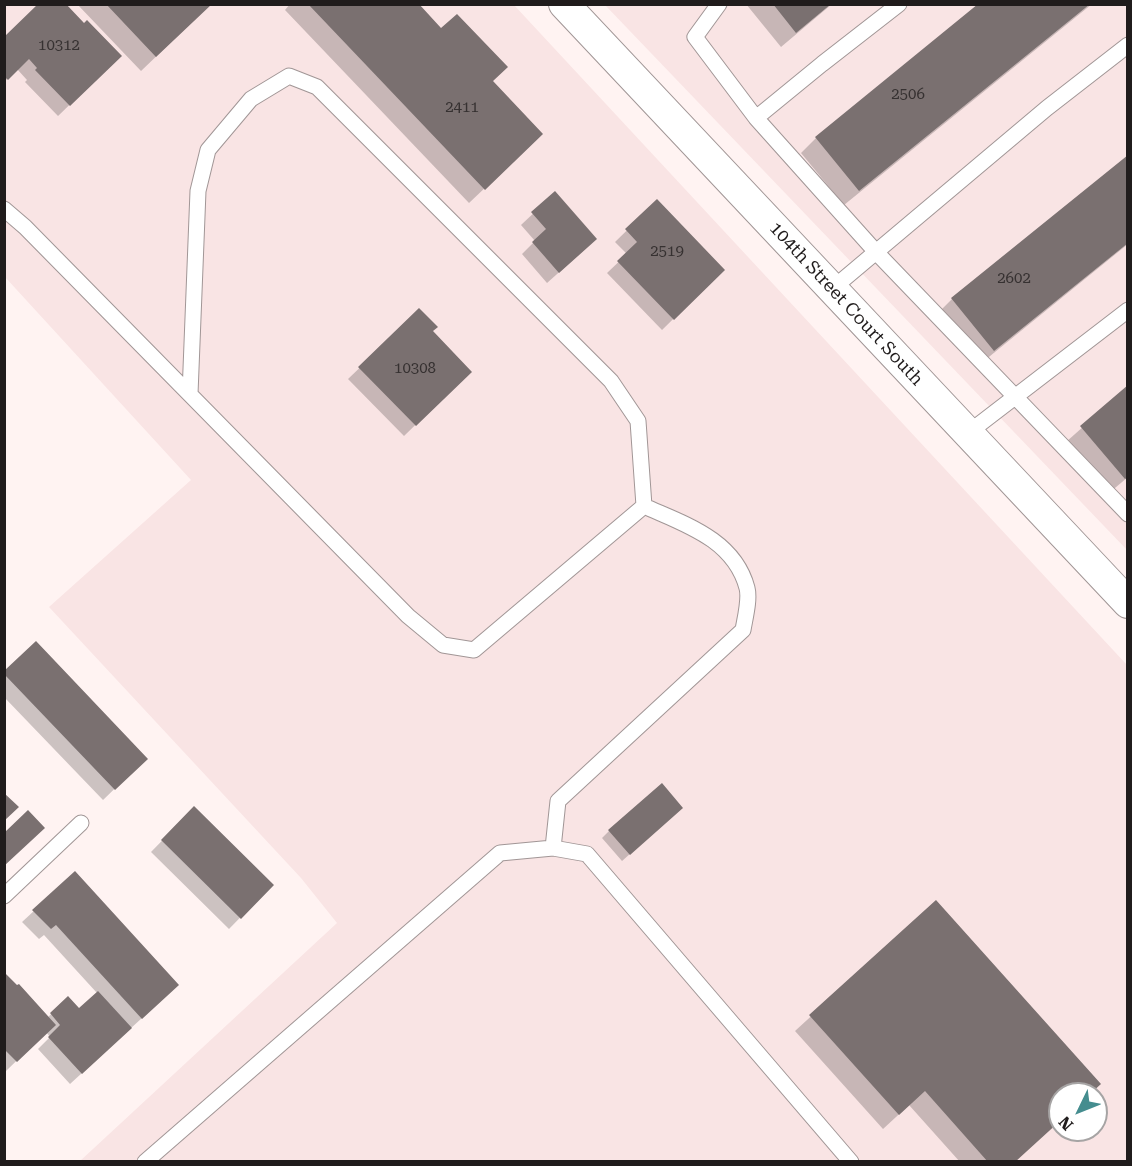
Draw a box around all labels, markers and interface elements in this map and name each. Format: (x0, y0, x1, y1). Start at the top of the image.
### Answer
house number: 10312 (38, 37, 80, 55)
house number: 2506 (891, 86, 925, 104)
house number: 2411 (445, 99, 479, 117)
street label: 104th Street Court South (765, 218, 927, 390)
house number: 2519 (650, 243, 684, 261)
house number: 2602 (997, 270, 1031, 288)
house number: 10308 (394, 360, 436, 378)
north arrow (1048, 1082, 1108, 1142)
text: N (1055, 1112, 1077, 1134)

